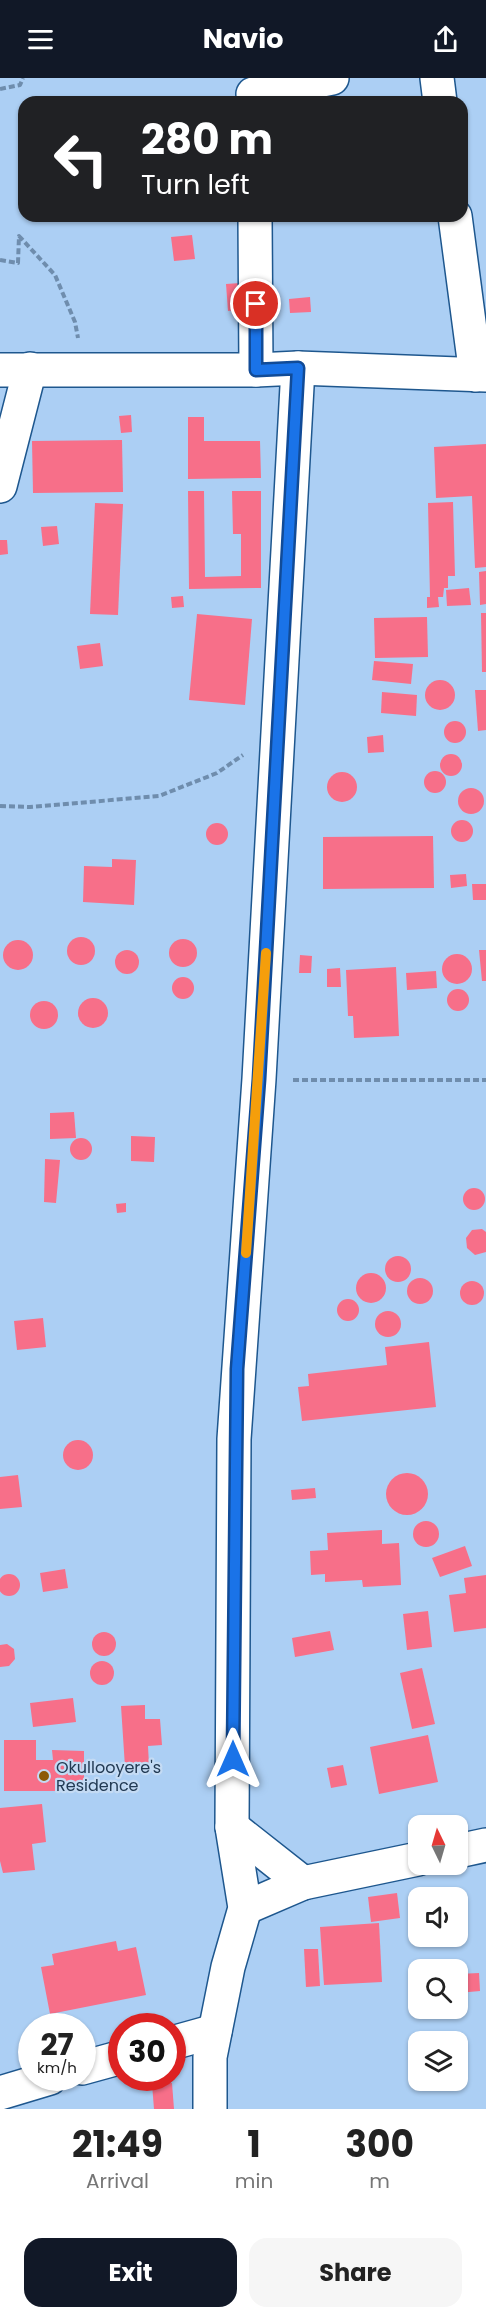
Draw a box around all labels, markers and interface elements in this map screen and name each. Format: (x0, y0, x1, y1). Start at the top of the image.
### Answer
text: Navio (203, 20, 283, 57)
icon: menu (24, 23, 57, 56)
icon: share (429, 23, 462, 56)
text: 280 m (141, 110, 273, 169)
icon: left (42, 120, 120, 198)
text: Turn left (141, 166, 250, 203)
pin (230, 278, 281, 329)
icon: arrive (239, 287, 272, 320)
position arrow (201, 1727, 265, 1791)
place label: Okullooyere's Residence (56, 1756, 161, 1797)
marker: Okullooyere's Residence (37, 1769, 51, 1783)
north arrow (408, 1815, 468, 1875)
map controls (408, 1815, 468, 2091)
button: sound (408, 1887, 468, 1947)
button: search (408, 1959, 468, 2019)
speed limit sign: 30 (108, 2013, 186, 2091)
text: 27 (40, 2023, 74, 2066)
button: layers (408, 2031, 468, 2091)
text: km/h (37, 2057, 77, 2078)
text: 21:49 (72, 2119, 163, 2170)
text: 1 (247, 2119, 261, 2170)
text: 300 (345, 2119, 414, 2170)
text: Arrival (86, 2167, 149, 2195)
text: min (235, 2167, 273, 2195)
text: m (369, 2167, 390, 2195)
button: Exit (24, 2238, 237, 2307)
button: Share (249, 2238, 462, 2307)

